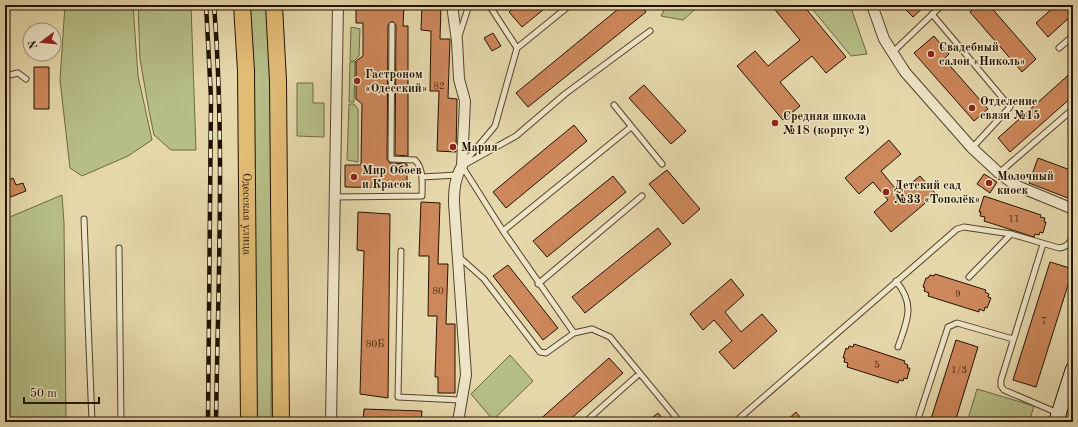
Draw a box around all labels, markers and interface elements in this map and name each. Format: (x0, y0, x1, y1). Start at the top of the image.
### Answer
north arrow (22, 22, 62, 62)
text: N (27, 38, 40, 50)
place label: Свадебный салон «Николь» (939, 42, 1026, 68)
marker: Свадебный салон «Николь» (926, 49, 936, 59)
place label: Гастроном «Одесский» (365, 69, 428, 95)
marker: Гастроном «Одесский» (352, 76, 362, 86)
house number: 82 (433, 81, 445, 91)
place label: Отделение связи №15 (980, 96, 1040, 122)
marker: Отделение связи №15 (967, 103, 977, 113)
place label: Средняя школа №18 (корпус 2) (783, 111, 869, 137)
marker: Средняя школа №18 (корпус 2) (770, 118, 780, 128)
marker: Мария (448, 142, 458, 152)
place label: Мария (461, 142, 498, 154)
place label: Мир Обоев и Красок (362, 165, 422, 191)
place label: Молочный киоск (997, 171, 1054, 197)
marker: Мир Обоев и Красок (349, 172, 359, 182)
street label: Одесская улица (240, 173, 253, 255)
marker: Молочный киоск (984, 178, 994, 188)
place label: Детский сад №33 «Тополёк» (894, 180, 980, 206)
marker: Детский сад №33 «Тополёк» (881, 187, 891, 197)
house number: 11 (1008, 214, 1020, 224)
house number: 80 (432, 286, 444, 296)
house number: 9 (955, 289, 961, 299)
house number: 7 (1041, 316, 1047, 326)
house number: 80Б (366, 339, 384, 349)
house number: 5 (874, 360, 880, 370)
house number: 1/3 (951, 365, 967, 375)
scale bar (24, 379, 99, 405)
text: 50 m (30, 387, 57, 400)

